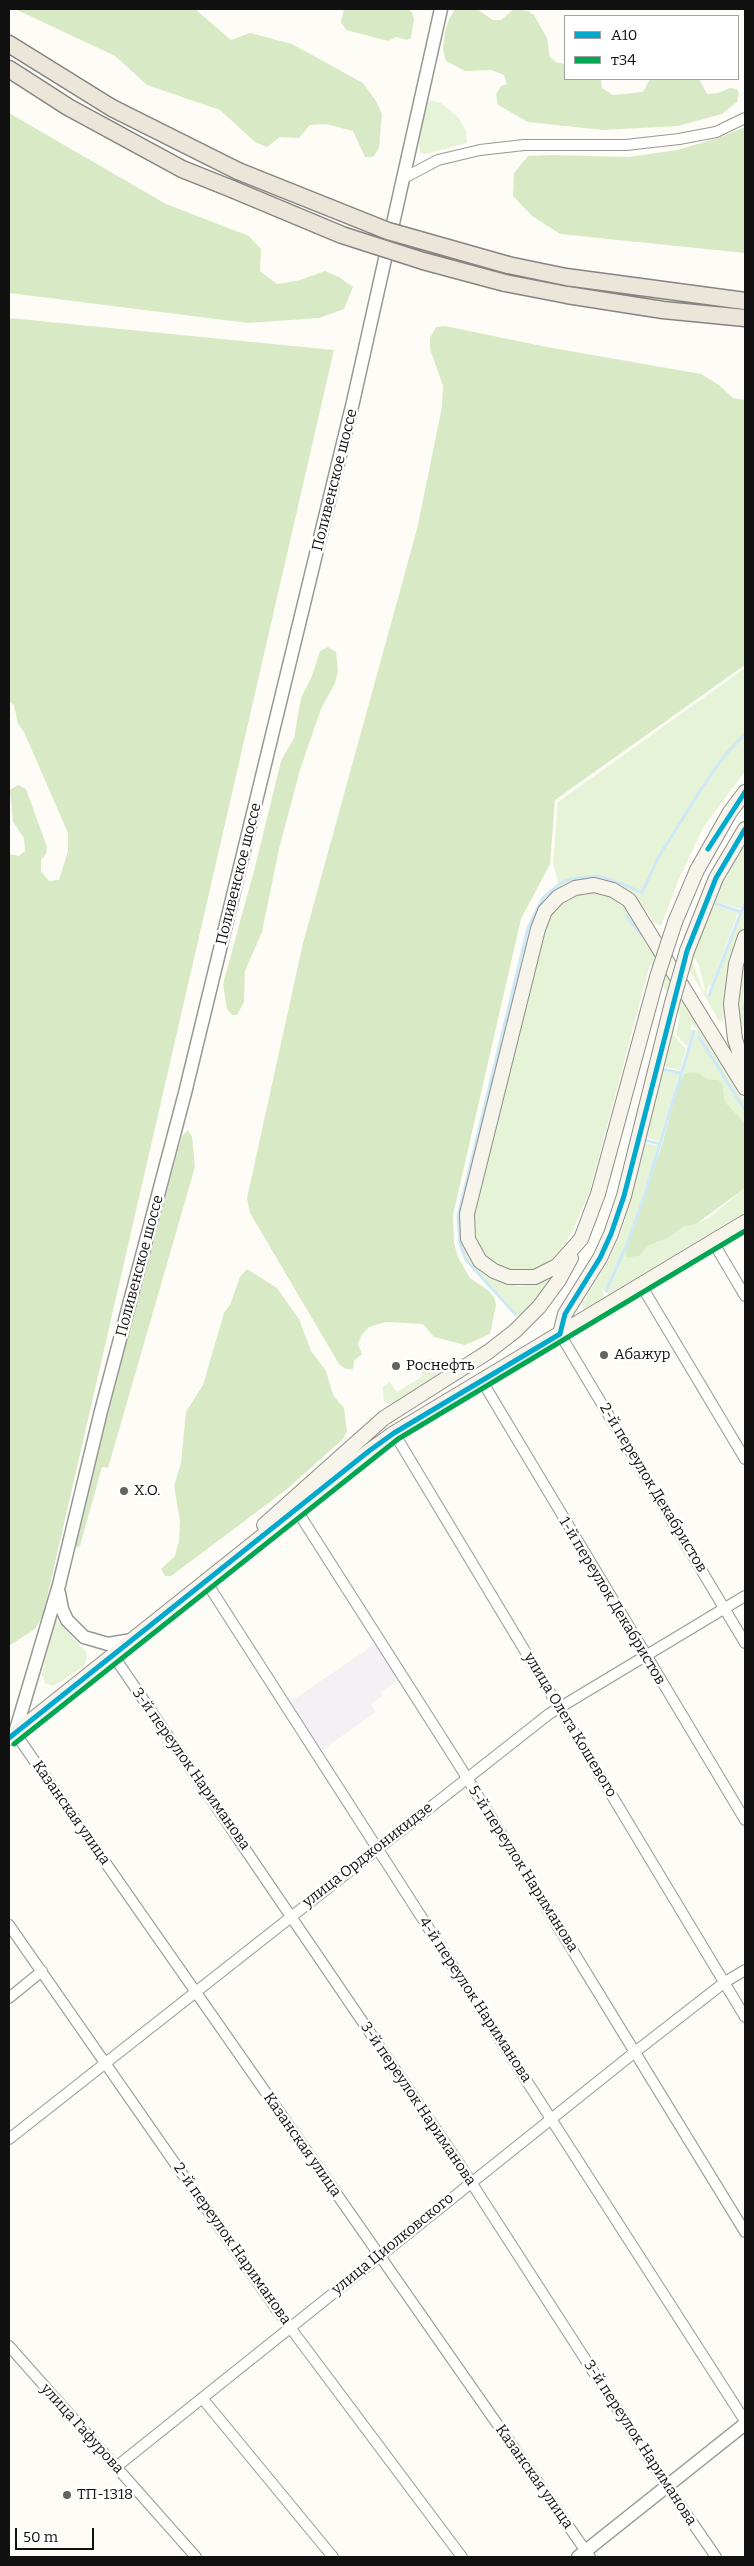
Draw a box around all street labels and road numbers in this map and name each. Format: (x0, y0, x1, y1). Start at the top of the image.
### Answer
street label: Поливенское шоссе (309, 407, 361, 553)
street label: Поливенское шоссе (213, 801, 265, 947)
street label: Поливенское шоссе (112, 1193, 168, 1339)
street label: 2-й переулок Декабристов (595, 1400, 711, 1576)
street label: 1-й переулок Декабристов (555, 1514, 669, 1688)
street label: улица Олега Кошевого (520, 1649, 620, 1801)
street label: 3-й переулок Нариманова (128, 1685, 254, 1853)
street label: Казанская улица (28, 1757, 114, 1869)
street label: 5-й переулок Нариманова (464, 1782, 582, 1956)
street label: улица Орджоникидзе (299, 1799, 437, 1911)
street label: 4-й переулок Нариманова (415, 1914, 535, 2086)
street label: 3-й переулок Нариманова (356, 2019, 480, 2189)
street label: Казанская улица (259, 2089, 345, 2201)
street label: 2-й переулок Нариманова (169, 2160, 295, 2328)
street label: улица Циолковского (329, 2189, 457, 2299)
street label: 3-й переулок Нариманова (580, 2357, 700, 2529)
street label: улица Гафурова (37, 2380, 127, 2478)
street label: Казанская улица (491, 2421, 577, 2533)

